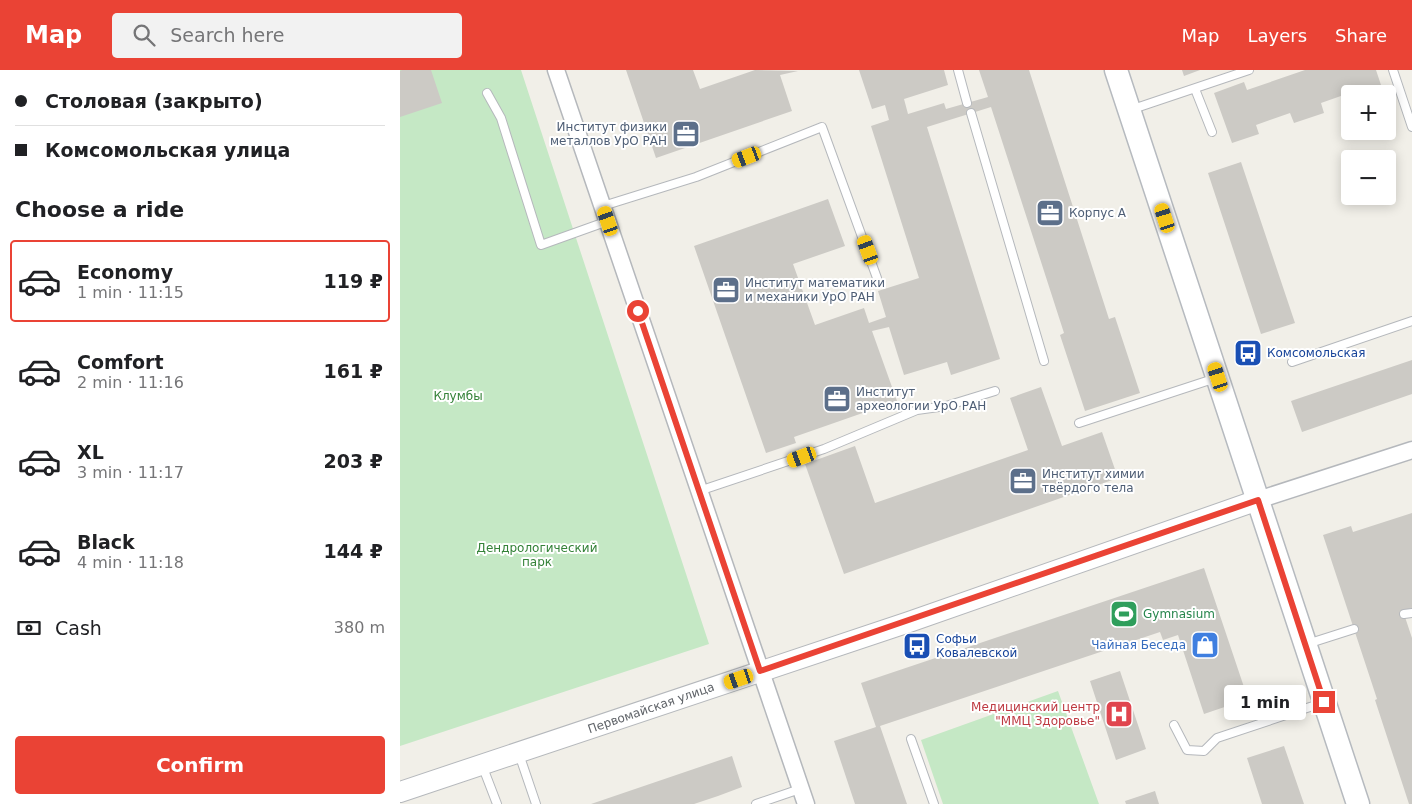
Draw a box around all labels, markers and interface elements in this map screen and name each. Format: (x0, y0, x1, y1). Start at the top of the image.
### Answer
search box (112, 13, 462, 58)
text: Map (25, 21, 82, 49)
icon: search (130, 21, 158, 49)
text: Search here (170, 24, 284, 46)
text: Map (1181, 25, 1219, 46)
text: Layers (1247, 25, 1307, 46)
text: Share (1335, 25, 1387, 46)
map controls (1341, 85, 1396, 205)
button: + (1341, 85, 1396, 140)
text: Столовая (закрыто) (45, 90, 263, 112)
office icon: Институт физики металлов УрО РАН (671, 119, 701, 149)
place label: Институт физики металлов УрО РАН (550, 120, 667, 148)
text: Комсомольская улица (45, 139, 290, 161)
car (730, 145, 763, 169)
button: − (1341, 150, 1396, 205)
text: Choose a ride (15, 197, 184, 222)
office icon: Корпус А (1035, 198, 1065, 228)
car (1153, 201, 1176, 235)
car (596, 204, 619, 238)
place label: Корпус А (1069, 206, 1127, 220)
car (855, 233, 880, 267)
icon: car (17, 259, 62, 304)
text: Economy (77, 261, 173, 283)
text: 119 ₽ (324, 270, 383, 292)
office icon: Институт математики и механики УрО РАН (711, 275, 741, 305)
place label: Институт математики и механики УрО РАН (745, 276, 885, 304)
text: 1 min · 11:15 (77, 283, 184, 302)
route start (627, 300, 649, 322)
bus stop icon: Комсомольская (1233, 338, 1263, 368)
place label: Комсомольская (1267, 346, 1365, 360)
icon: car (17, 349, 62, 394)
text: Comfort (77, 351, 164, 373)
text: 161 ₽ (324, 360, 383, 382)
car (1206, 360, 1229, 394)
text: 2 min · 11:16 (77, 373, 184, 392)
office icon: Институт археологии УрО РАН (822, 384, 852, 414)
place label: Институт археологии УрО РАН (856, 385, 986, 413)
park label: Клумбы (433, 389, 483, 403)
icon: car (17, 439, 62, 484)
text: XL (77, 441, 104, 463)
car (785, 445, 818, 469)
text: 203 ₽ (324, 450, 383, 472)
text: 3 min · 11:17 (77, 463, 184, 482)
office icon: Институт химии твёрдого тела (1008, 466, 1038, 496)
place label: Институт химии твёрдого тела (1042, 467, 1145, 495)
icon: car (17, 529, 62, 574)
text: Black (77, 531, 135, 553)
text: 144 ₽ (324, 540, 383, 562)
park label: Дендрологический парк (477, 541, 597, 569)
text: 4 min · 11:18 (77, 553, 184, 572)
sports icon: Gymnasium (1109, 599, 1139, 629)
place label: Gymnasium (1143, 607, 1215, 621)
icon: cash (15, 614, 43, 642)
text: Cash (55, 617, 102, 639)
text: 380 m (334, 618, 385, 637)
shop icon: Чайная Беседа (1190, 630, 1220, 660)
bus stop icon: Софьи Ковалевской (902, 631, 932, 661)
place label: Софьи Ковалевской (936, 632, 1017, 660)
place label: Чайная Беседа (1091, 638, 1186, 652)
car (722, 667, 755, 691)
street label: Первомайская улица (586, 680, 716, 736)
callout: 1 min (1224, 684, 1306, 720)
route end (1313, 691, 1335, 713)
text: 1 min (1240, 693, 1290, 712)
hospital icon: Медицинский центр "ММЦ Здоровье" (1104, 699, 1134, 729)
place label: Медицинский центр "ММЦ Здоровье" (971, 700, 1100, 728)
button: Confirm (15, 736, 385, 794)

